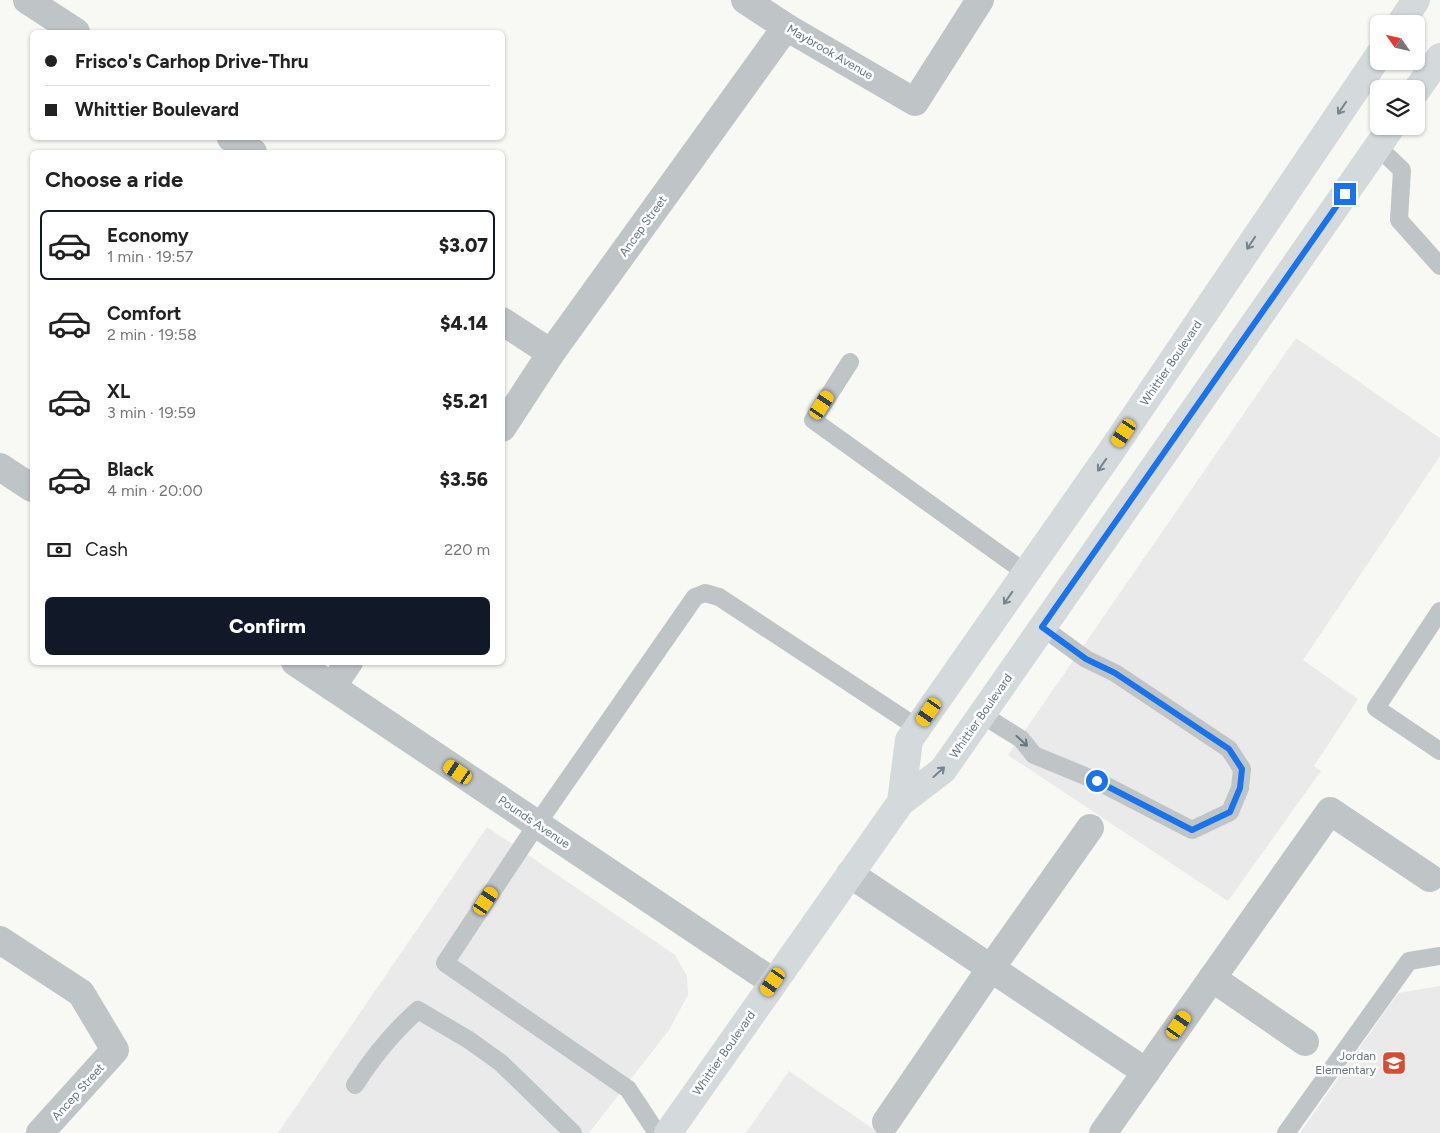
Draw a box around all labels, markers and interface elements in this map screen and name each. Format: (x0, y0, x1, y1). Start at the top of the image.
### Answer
north arrow (1370, 15, 1425, 70)
map controls (1370, 15, 1425, 135)
street label: Maybrook Avenue (785, 22, 876, 83)
text: Frisco's Carhop Drive-Thru (75, 50, 309, 73)
button: layers (1370, 80, 1425, 135)
text: Whittier Boulevard (75, 98, 239, 121)
one-way arrow (1337, 101, 1347, 115)
text: Choose a ride (45, 166, 183, 193)
route end (1334, 183, 1356, 205)
street label: Ancep Street (616, 193, 670, 259)
icon: car (47, 223, 92, 268)
text: Economy (107, 224, 189, 247)
text: $3.07 (439, 234, 488, 257)
one-way arrow (1246, 236, 1256, 250)
text: 1 min · 19:57 (107, 247, 193, 266)
icon: car (47, 301, 92, 346)
text: Comfort (107, 302, 182, 325)
text: $4.14 (440, 312, 488, 335)
street label: Whittier Boulevard (1137, 318, 1205, 408)
text: 2 min · 19:58 (107, 325, 197, 344)
icon: car (47, 379, 92, 424)
text: XL (107, 380, 130, 403)
car (807, 388, 836, 422)
text: $5.21 (442, 390, 488, 413)
text: 3 min · 19:59 (107, 403, 196, 422)
car (1109, 416, 1138, 450)
icon: car (47, 457, 92, 502)
text: Black (107, 458, 154, 481)
one-way arrow (1097, 458, 1107, 472)
text: $3.56 (440, 468, 488, 491)
text: 4 min · 20:00 (107, 481, 203, 500)
icon: cash (45, 536, 73, 564)
text: Cash (85, 538, 128, 561)
text: 220 m (444, 540, 490, 559)
one-way arrow (1003, 591, 1013, 605)
button: Confirm (45, 597, 490, 655)
street label: Whittier Boulevard (947, 671, 1015, 761)
car (914, 695, 943, 729)
one-way arrow (1015, 736, 1028, 747)
car (441, 757, 474, 787)
one-way arrow (933, 766, 946, 778)
route start (1086, 770, 1108, 792)
street label: Pounds Avenue (496, 793, 573, 851)
car (471, 884, 500, 918)
car (758, 965, 787, 999)
street label: Whittier Boulevard (690, 1008, 758, 1098)
car (1164, 1008, 1193, 1042)
place label: Jordan Elementary (1315, 1049, 1377, 1077)
school or university icon: Jordan Elementary (1381, 1050, 1407, 1076)
street label: Ancep Street (49, 1060, 107, 1123)

